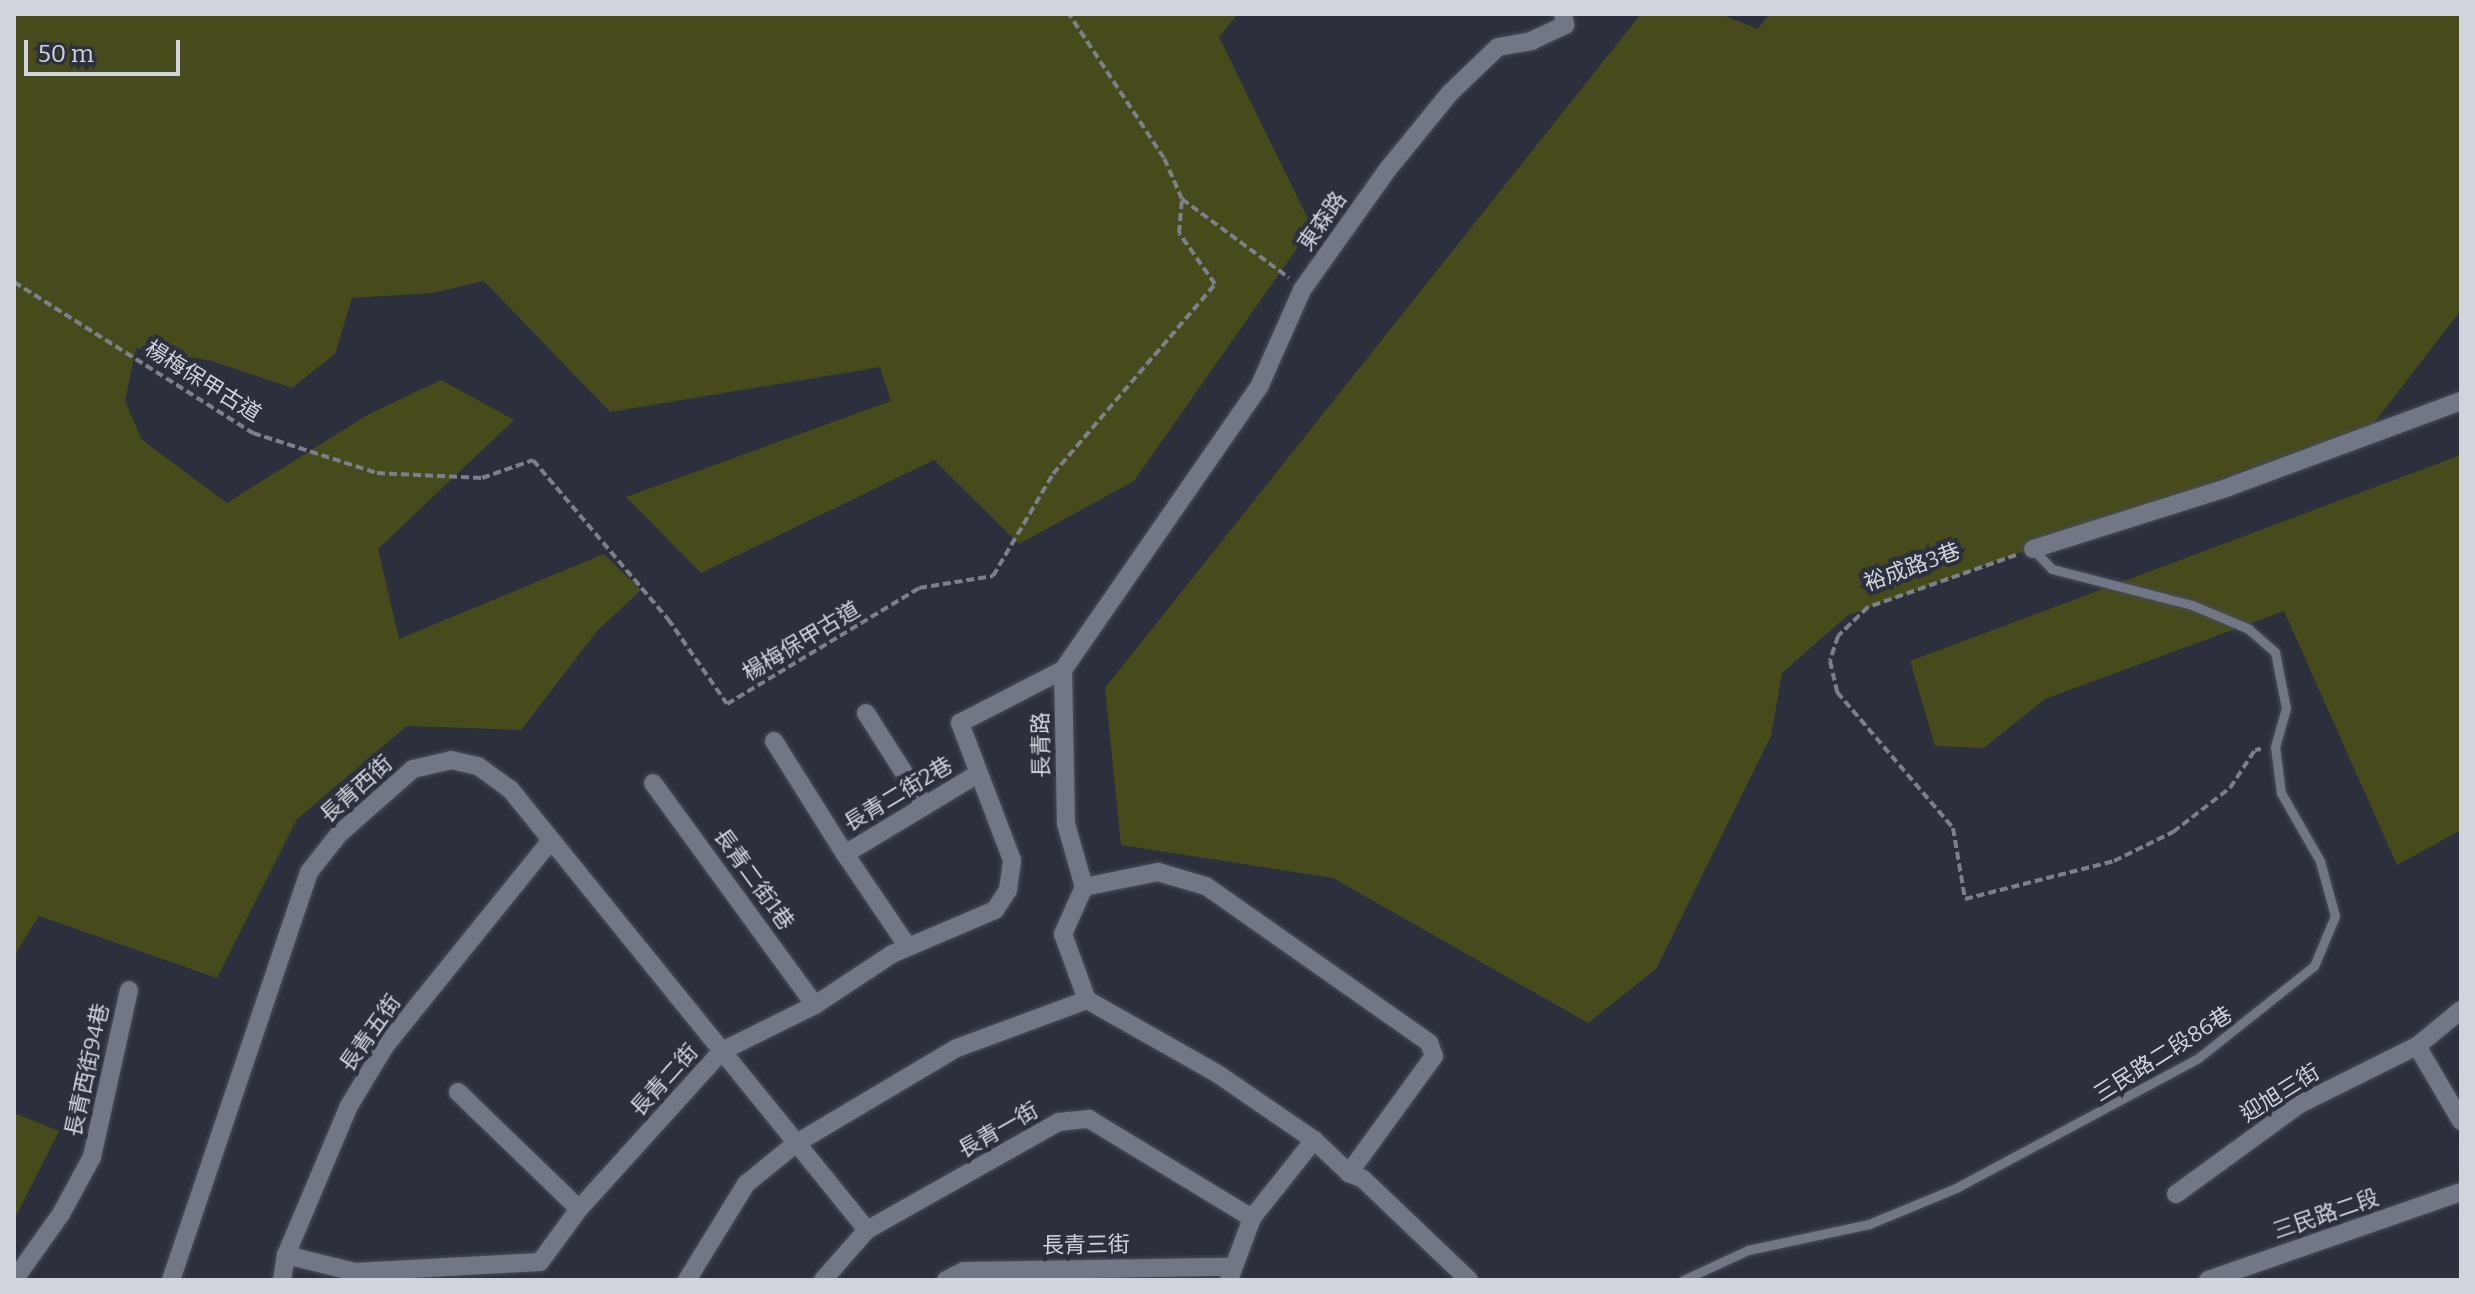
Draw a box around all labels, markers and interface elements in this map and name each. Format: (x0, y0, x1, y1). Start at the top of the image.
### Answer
scale bar (28, 24, 184, 74)
text: 50 m (38, 40, 94, 68)
street label: 東森路 (1292, 186, 1352, 256)
street label: 楊梅保甲古道 (140, 335, 266, 427)
street label: 裕成路3巷 (1860, 537, 1964, 597)
street label: 楊梅保甲古道 (738, 596, 864, 686)
street label: 長青路 (1027, 712, 1055, 778)
street label: 長青西街 (314, 750, 398, 828)
street label: 長青二街2巷 (839, 751, 957, 837)
street label: 長青二街1巷 (708, 823, 800, 935)
street label: 長青五街 (334, 989, 406, 1077)
street label: 長青西街94巷 (60, 1001, 114, 1139)
street label: 三民路二段86巷 (2089, 1001, 2237, 1107)
street label: 長青二街 (625, 1038, 703, 1122)
street label: 迎旭三街 (2236, 1058, 2324, 1128)
street label: 長青一街 (953, 1097, 1043, 1163)
street label: 三民路二段 (2270, 1184, 2382, 1244)
street label: 長青三街 (1042, 1231, 1130, 1259)

